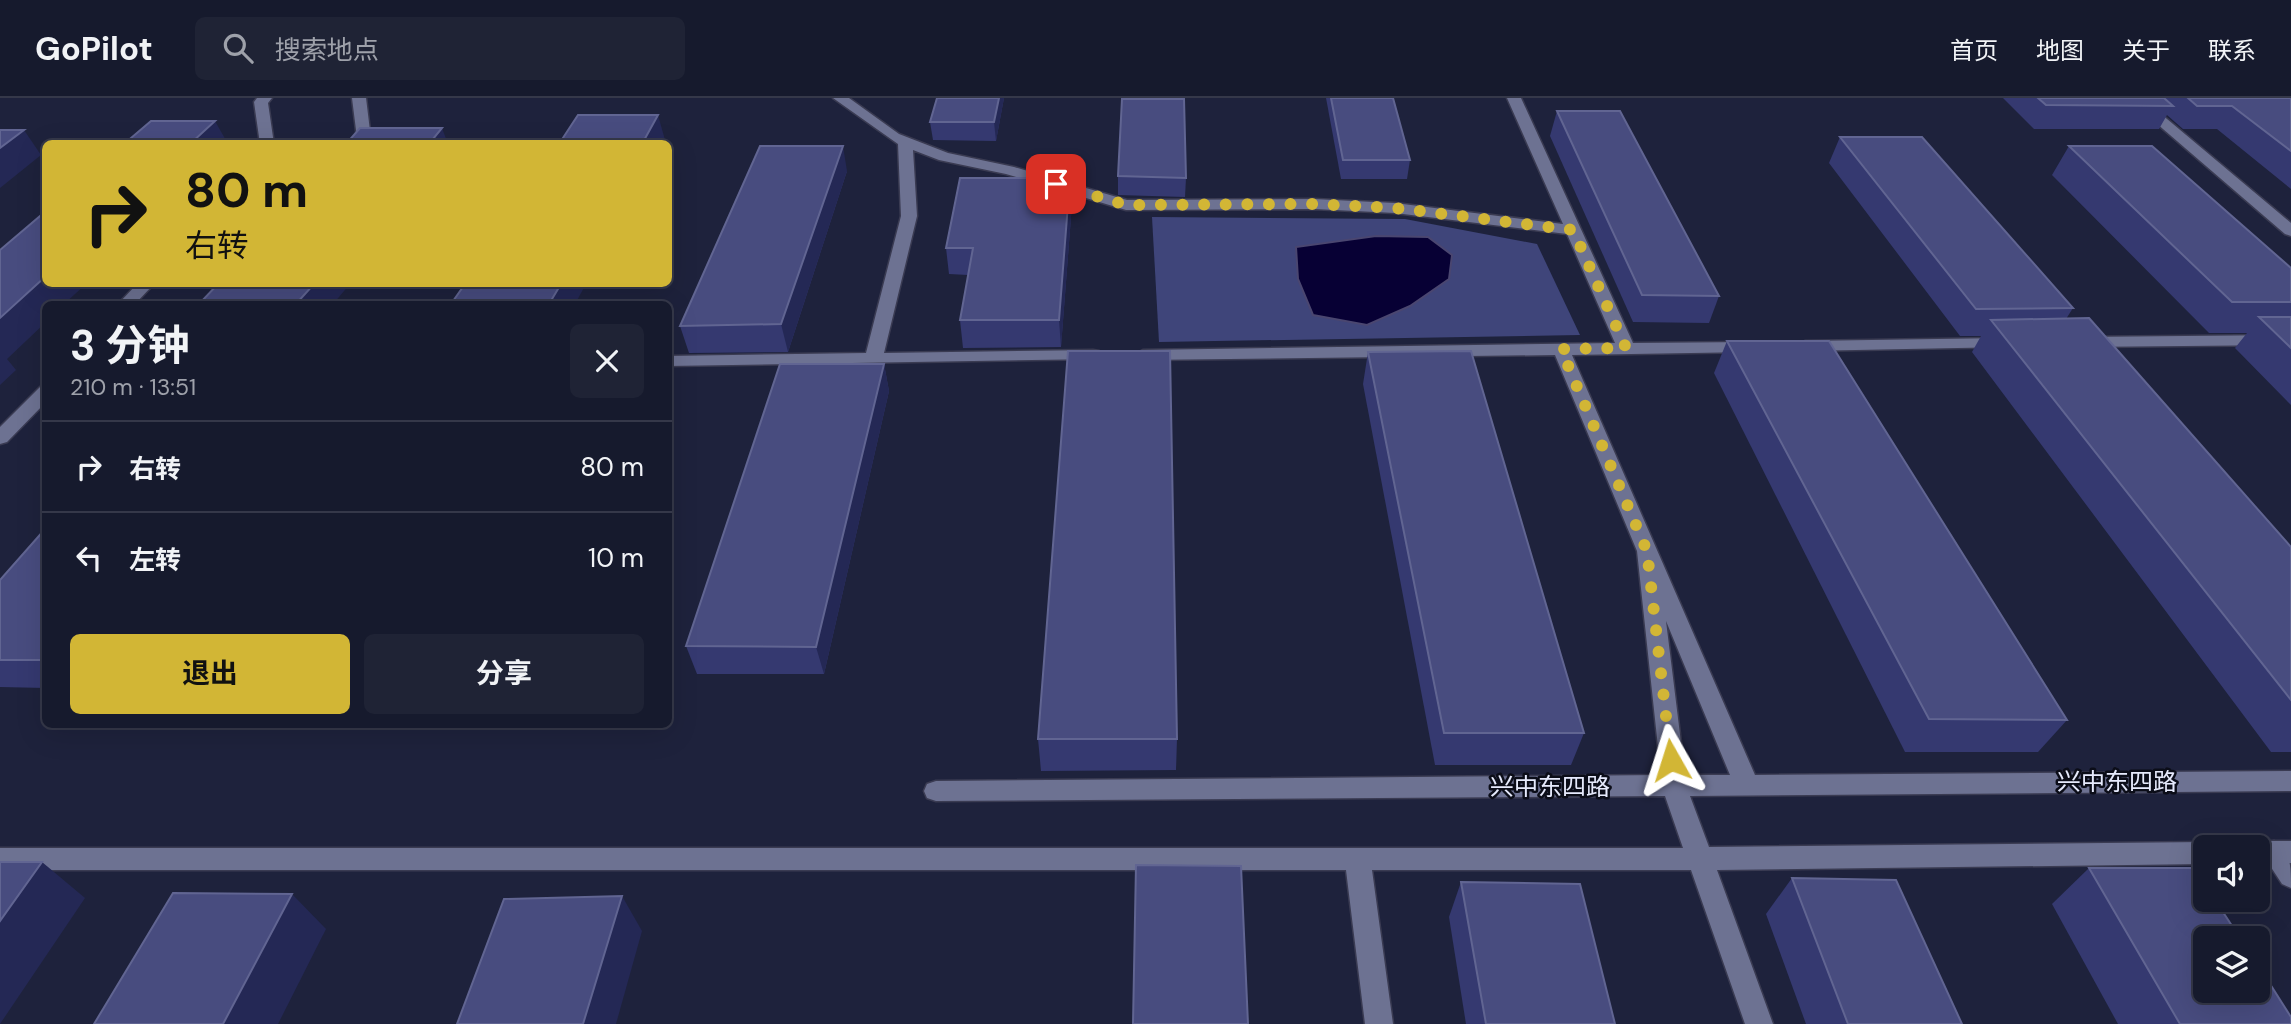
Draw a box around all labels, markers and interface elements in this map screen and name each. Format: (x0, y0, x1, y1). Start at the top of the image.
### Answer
search box (195, 17, 685, 80)
text: GoPilot (35, 27, 153, 70)
icon: search (219, 29, 257, 67)
text: 搜索地点 (275, 33, 379, 67)
text: 首页 (1950, 35, 1998, 66)
text: 地图 (2036, 35, 2084, 66)
text: 关于 (2122, 35, 2170, 66)
text: 联系 (2208, 35, 2256, 66)
pin (1026, 154, 1086, 214)
text: 80 m (185, 158, 308, 222)
icon: arrive (1037, 165, 1075, 203)
icon: right (70, 168, 161, 259)
text: 右转 (185, 225, 249, 267)
text: 3 分钟 (70, 318, 189, 373)
button: close (570, 324, 644, 398)
text: 210 m · 13:51 (70, 372, 196, 402)
icon: right (70, 448, 108, 486)
text: 80 m (580, 450, 644, 484)
text: 右转 (129, 452, 181, 486)
icon: left (70, 539, 108, 577)
text: 10 m (588, 541, 644, 575)
text: 左转 (129, 543, 181, 577)
button: 退出 (70, 634, 350, 714)
button: 分享 (364, 634, 644, 714)
position arrow (1634, 723, 1708, 797)
street label: 兴中东四路 (2057, 766, 2177, 797)
street label: 兴中东四路 (1490, 771, 1610, 802)
map controls (2193, 835, 2270, 1003)
button: sound (2193, 835, 2270, 912)
button: layers (2193, 926, 2270, 1003)

